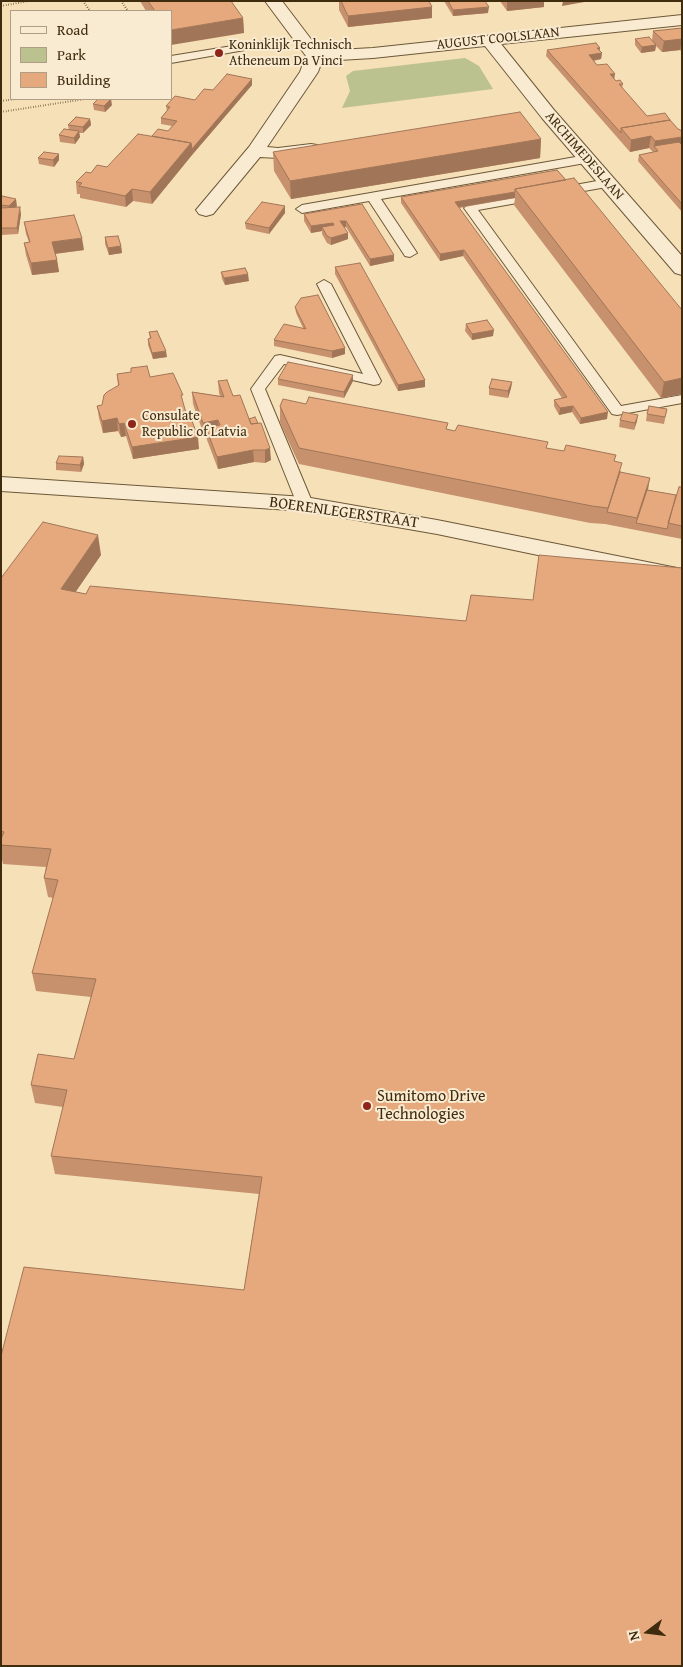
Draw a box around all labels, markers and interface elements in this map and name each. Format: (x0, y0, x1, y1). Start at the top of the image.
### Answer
legend (10, 10, 172, 100)
text: Road (57, 19, 88, 40)
street label: AUGUST COOLSLAAN (436, 24, 560, 54)
place label: Koninklijk Technisch Atheneum Da Vinci (229, 37, 352, 70)
text: Park (57, 44, 86, 65)
marker: Koninklijk Technisch Atheneum Da Vinci (213, 47, 225, 59)
text: Building (57, 69, 110, 90)
street label: ARCHIMEDESLAAN (541, 108, 627, 204)
place label: Consulate Republic of Latvia (142, 408, 247, 441)
marker: Consulate Republic of Latvia (126, 418, 138, 430)
street label: BOERENLEGERSTRAAT (268, 493, 420, 533)
place label: Sumitomo Drive Technologies (377, 1087, 486, 1125)
marker: Sumitomo Drive Technologies (361, 1100, 373, 1112)
north arrow (623, 1607, 673, 1657)
text: N (623, 1629, 644, 1643)

